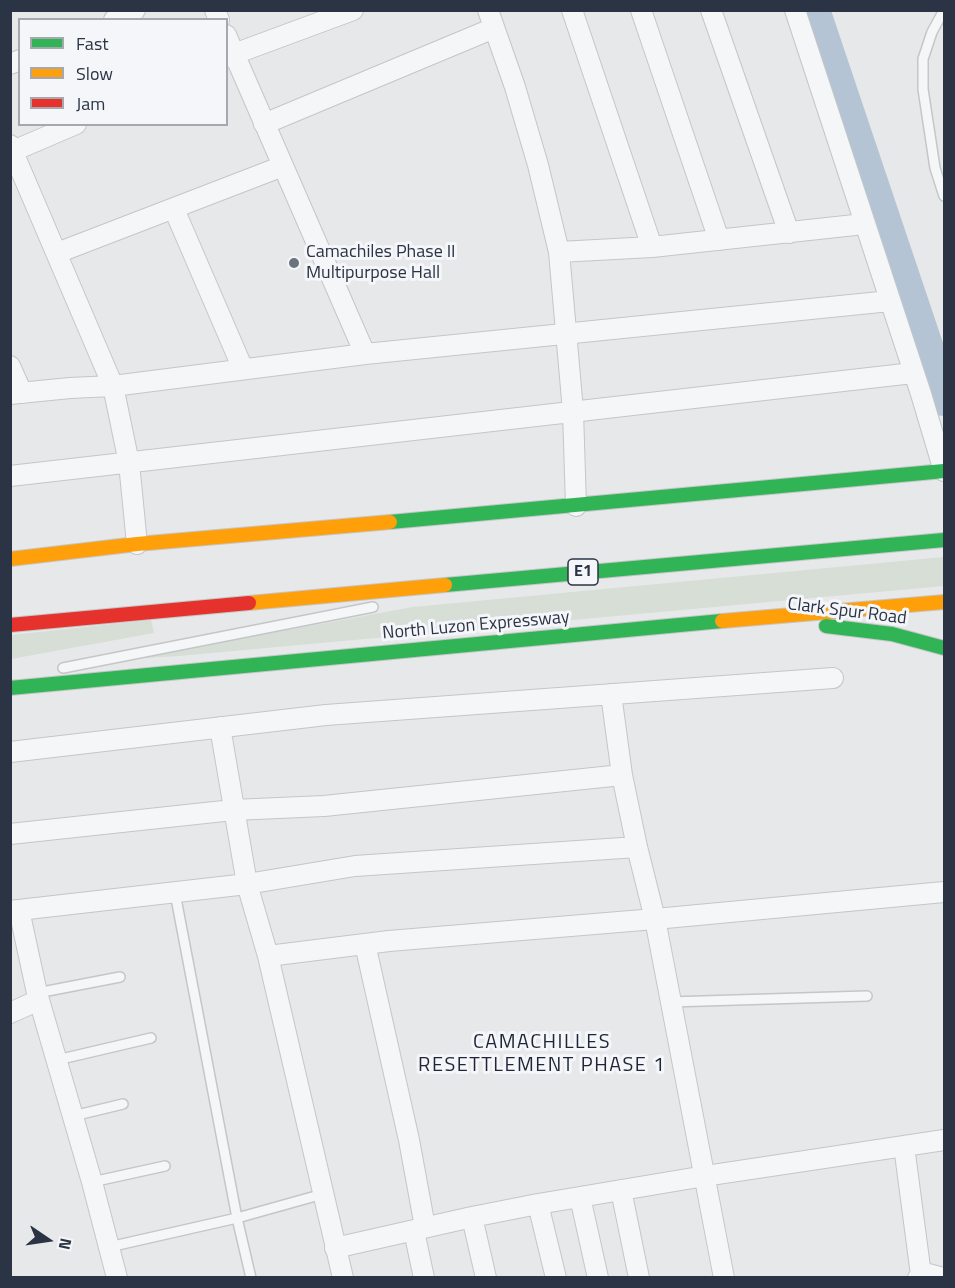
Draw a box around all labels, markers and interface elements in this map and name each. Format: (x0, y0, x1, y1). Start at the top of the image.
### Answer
legend (18, 18, 228, 126)
text: Fast (76, 30, 109, 57)
text: Slow (76, 60, 113, 87)
text: Jam (76, 90, 105, 117)
place label: Camachiles Phase II Multipurpose Hall (306, 242, 456, 284)
marker: Camachiles Phase II Multipurpose Hall (287, 256, 301, 270)
road number: E1 (568, 559, 598, 585)
street label: Clark Spur Road (786, 594, 908, 630)
street label: North Luzon Expressway (382, 607, 570, 645)
district label: CAMACHILLES RESETTLEMENT PHASE 1 (418, 1031, 666, 1078)
north arrow (18, 1210, 78, 1270)
text: N (53, 1236, 78, 1252)

